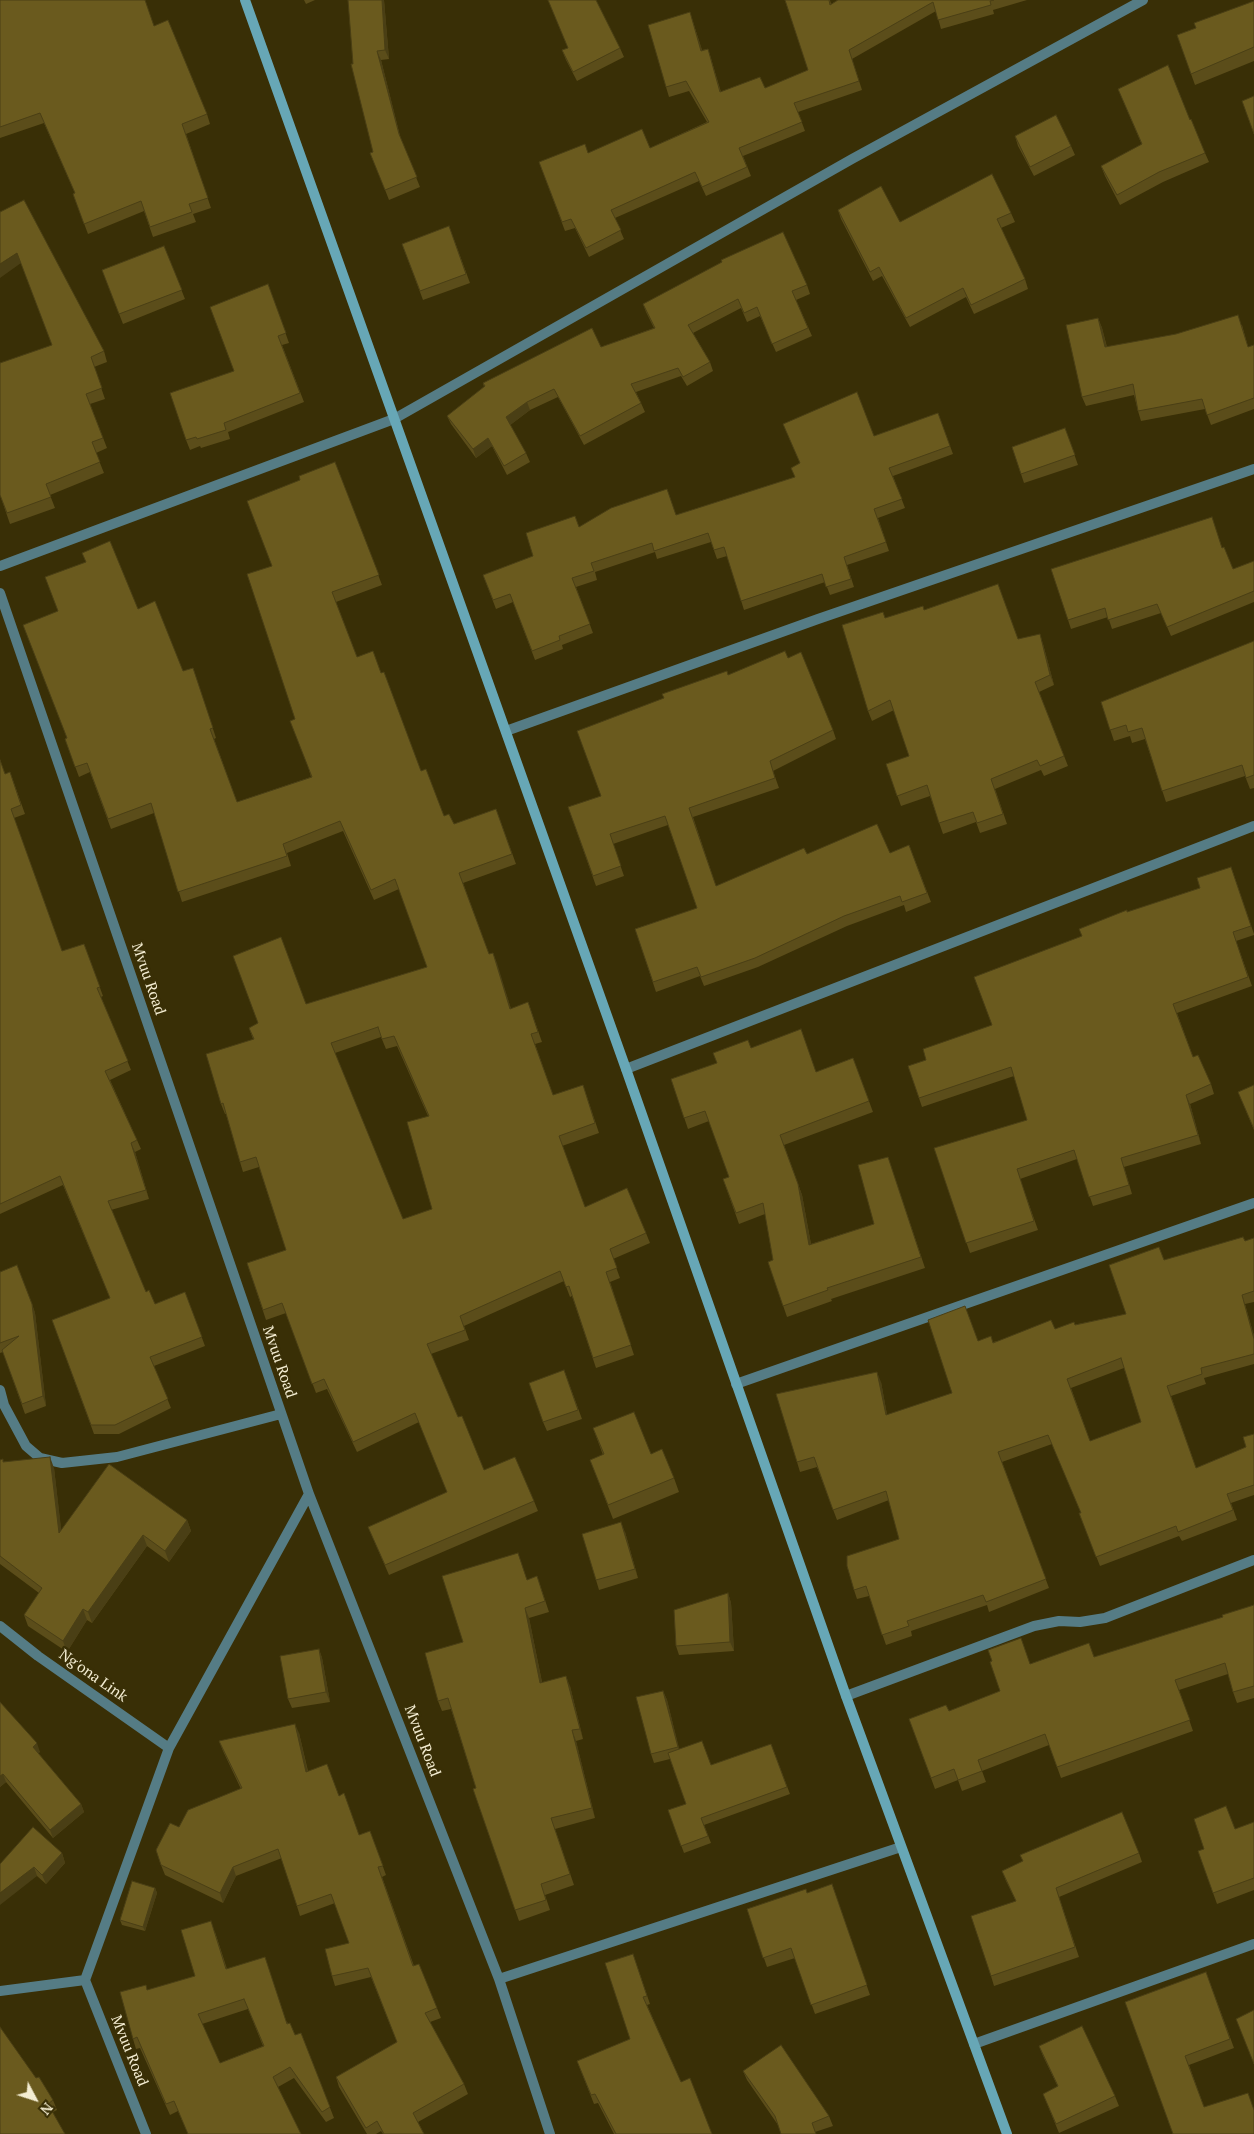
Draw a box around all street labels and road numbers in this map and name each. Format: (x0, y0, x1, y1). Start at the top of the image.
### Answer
street label: Mvuu Road (127, 941, 169, 1017)
street label: Mvuu Road (258, 1324, 300, 1400)
street label: Ng'ona Link (55, 1646, 131, 1706)
street label: Mvuu Road (400, 1703, 444, 1779)
street label: Mvuu Road (107, 2013, 151, 2089)

